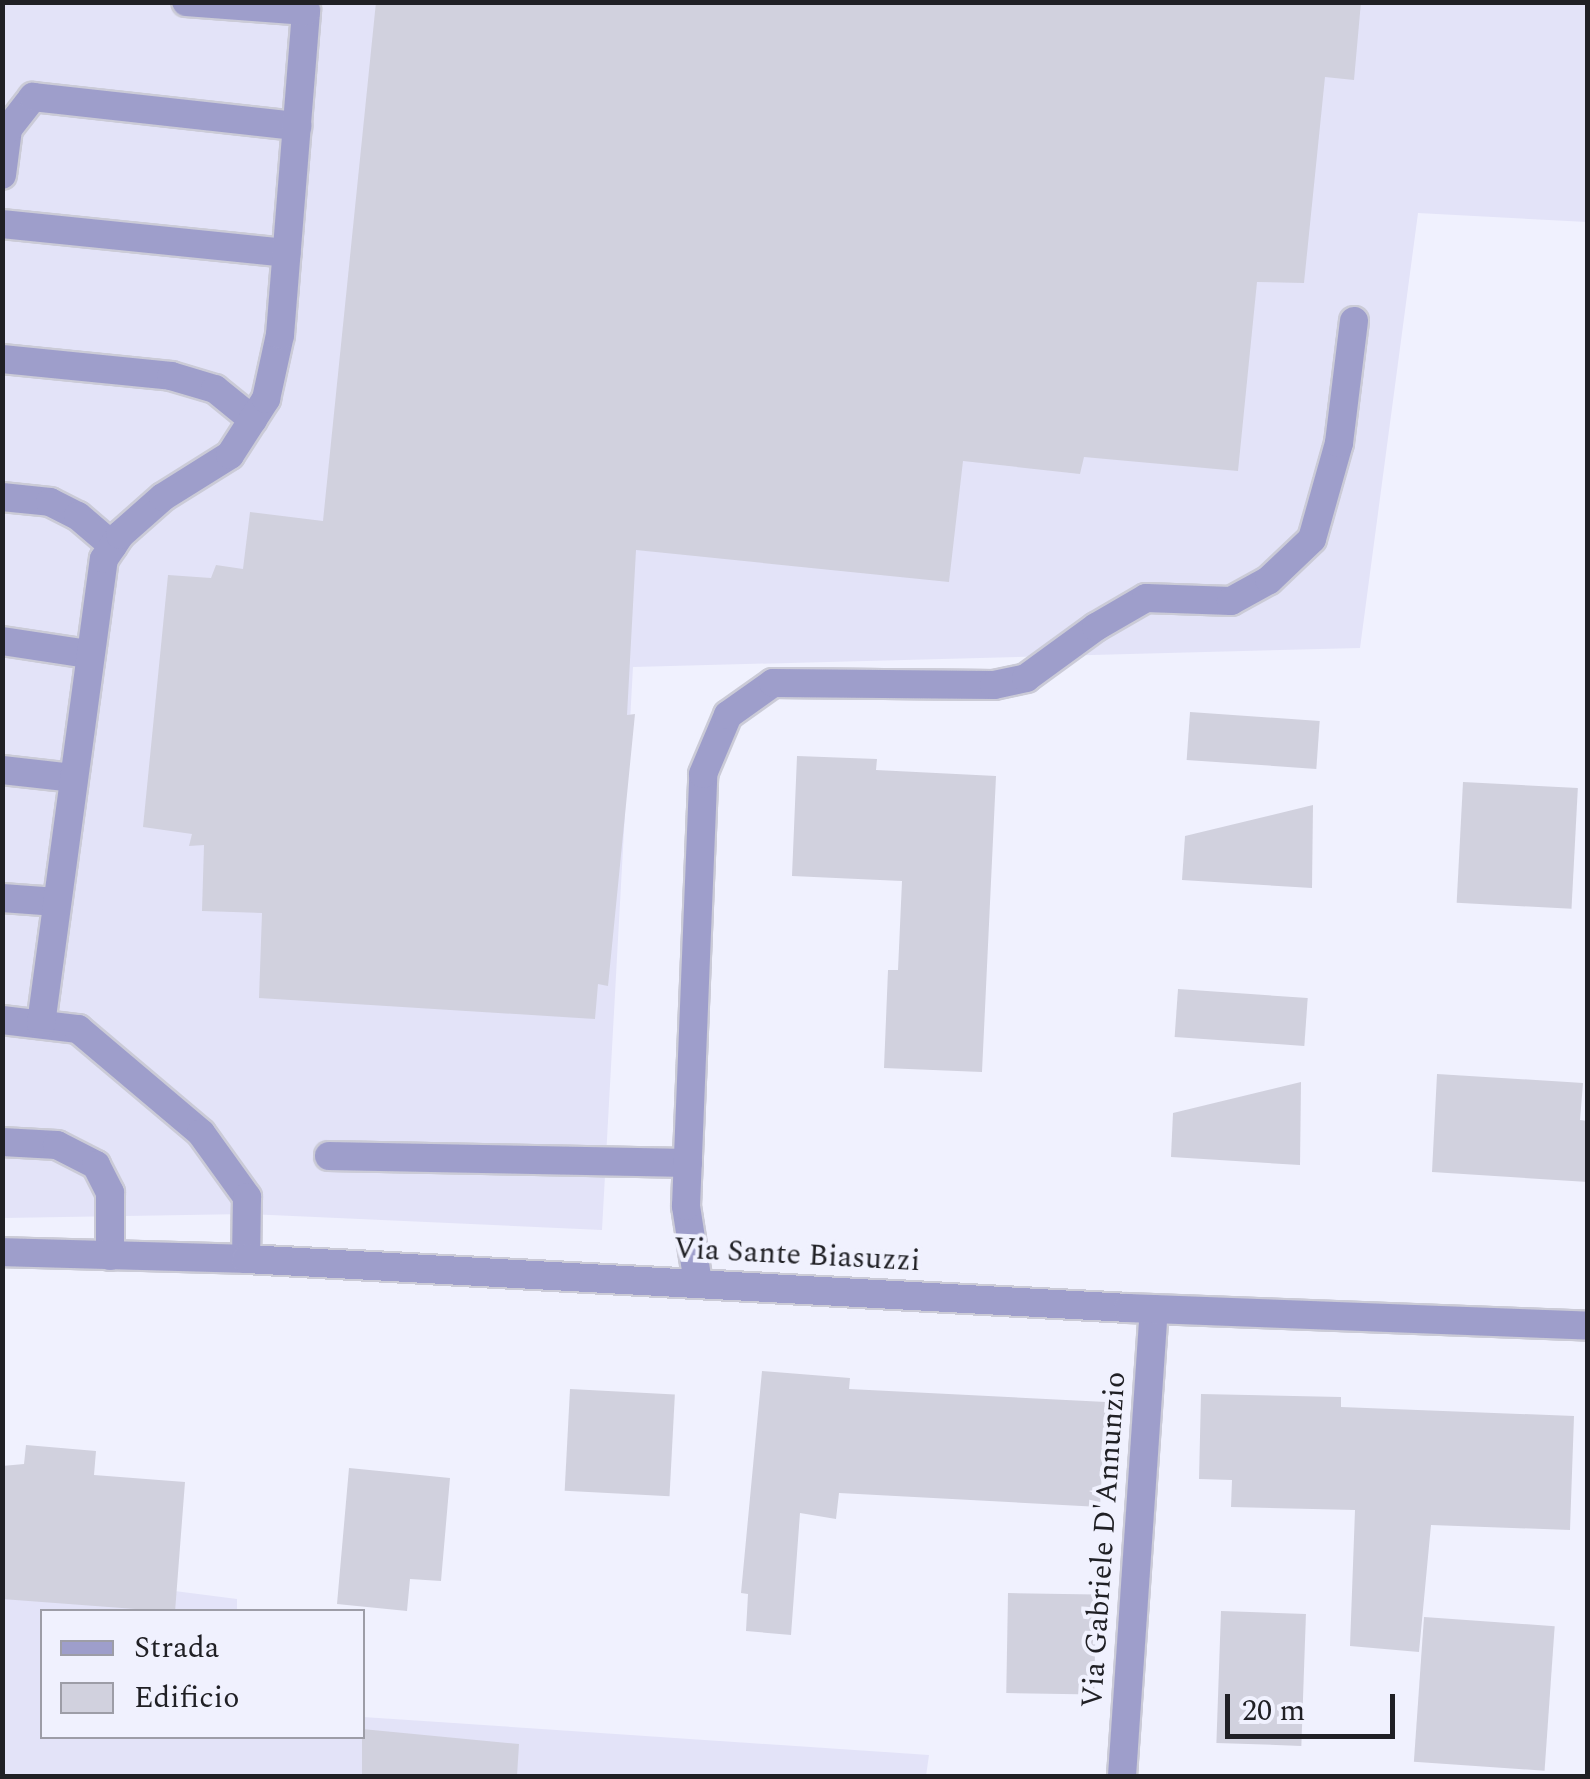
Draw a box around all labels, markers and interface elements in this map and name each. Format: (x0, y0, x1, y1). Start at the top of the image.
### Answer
street label: Via Sante Biasuzzi (673, 1231, 921, 1279)
street label: Via Gabriele D'Annunzio (1074, 1371, 1134, 1709)
legend (40, 1609, 365, 1739)
text: Strada (134, 1625, 219, 1671)
scale bar (1230, 1674, 1400, 1736)
text: Edificio (134, 1675, 239, 1721)
text: 20 m (1242, 1688, 1305, 1734)

